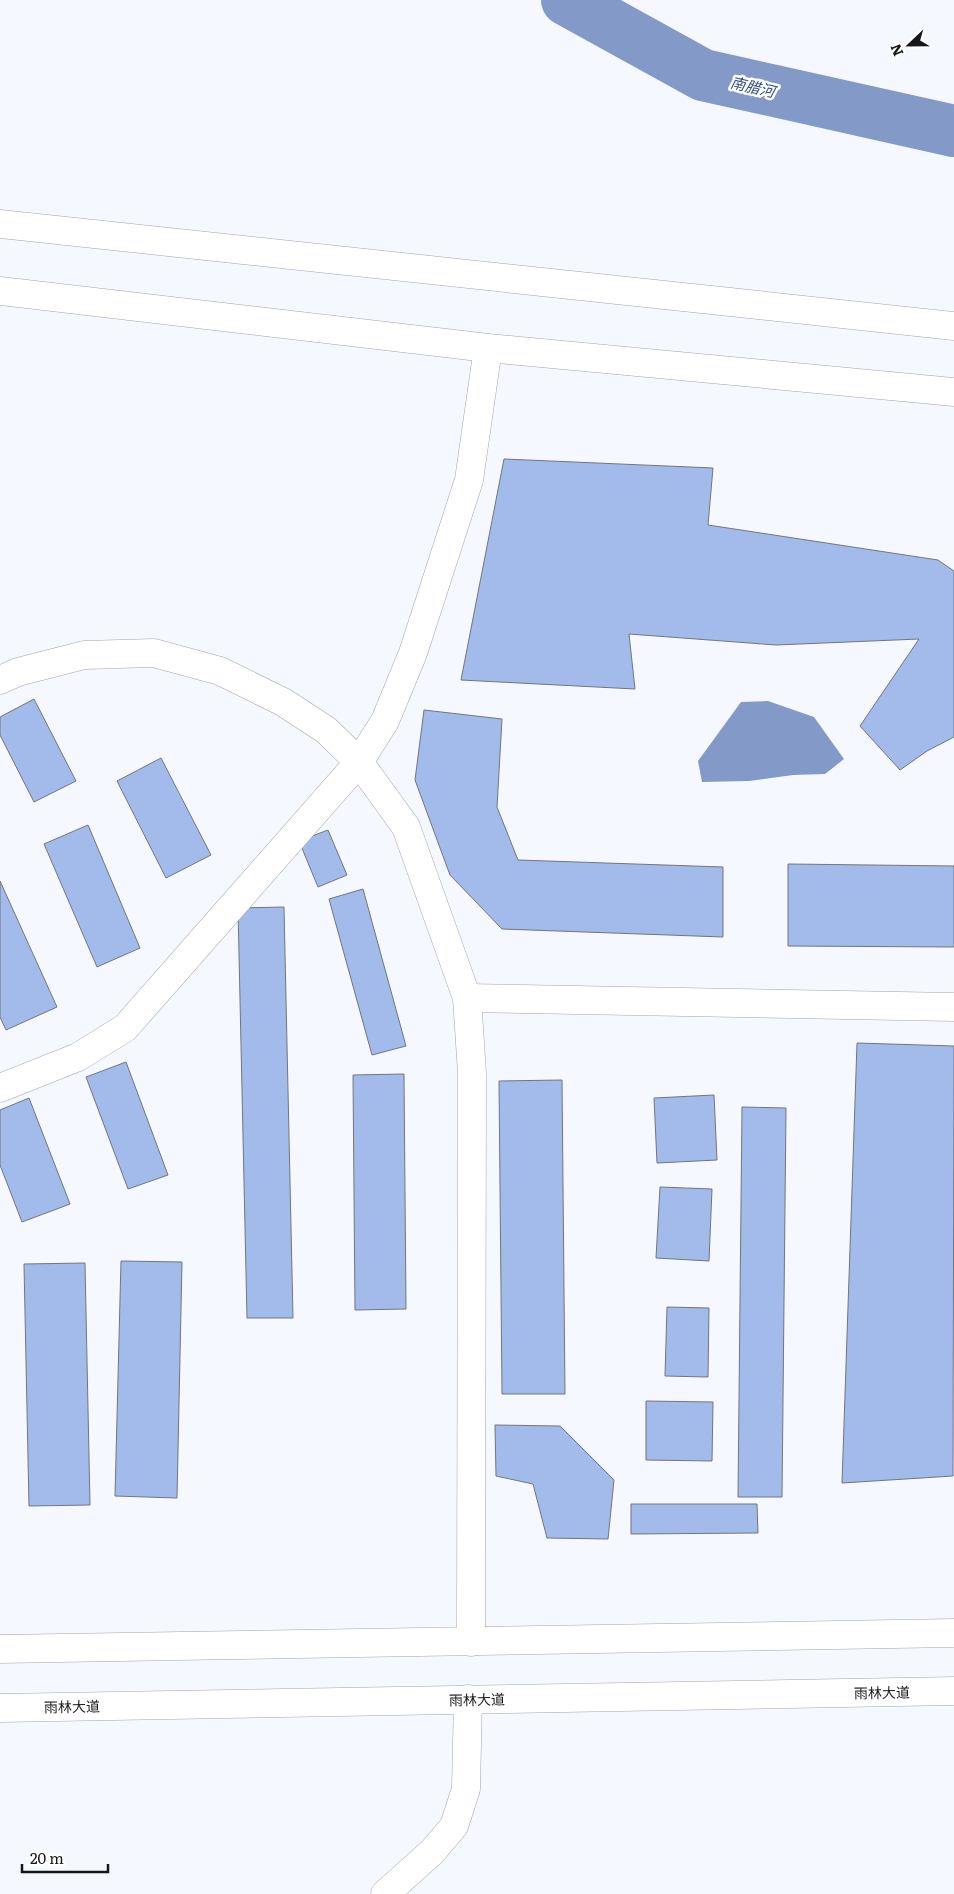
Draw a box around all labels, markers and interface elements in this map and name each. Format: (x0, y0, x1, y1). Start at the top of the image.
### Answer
north arrow (884, 20, 934, 70)
text: N (884, 41, 907, 59)
water label: 南腊河 (728, 70, 780, 103)
street label: 雨林大道 (854, 1682, 910, 1702)
street label: 雨林大道 (449, 1689, 505, 1709)
street label: 雨林大道 (44, 1696, 100, 1716)
scale bar (22, 1842, 109, 1874)
text: 20 m (30, 1846, 64, 1869)

